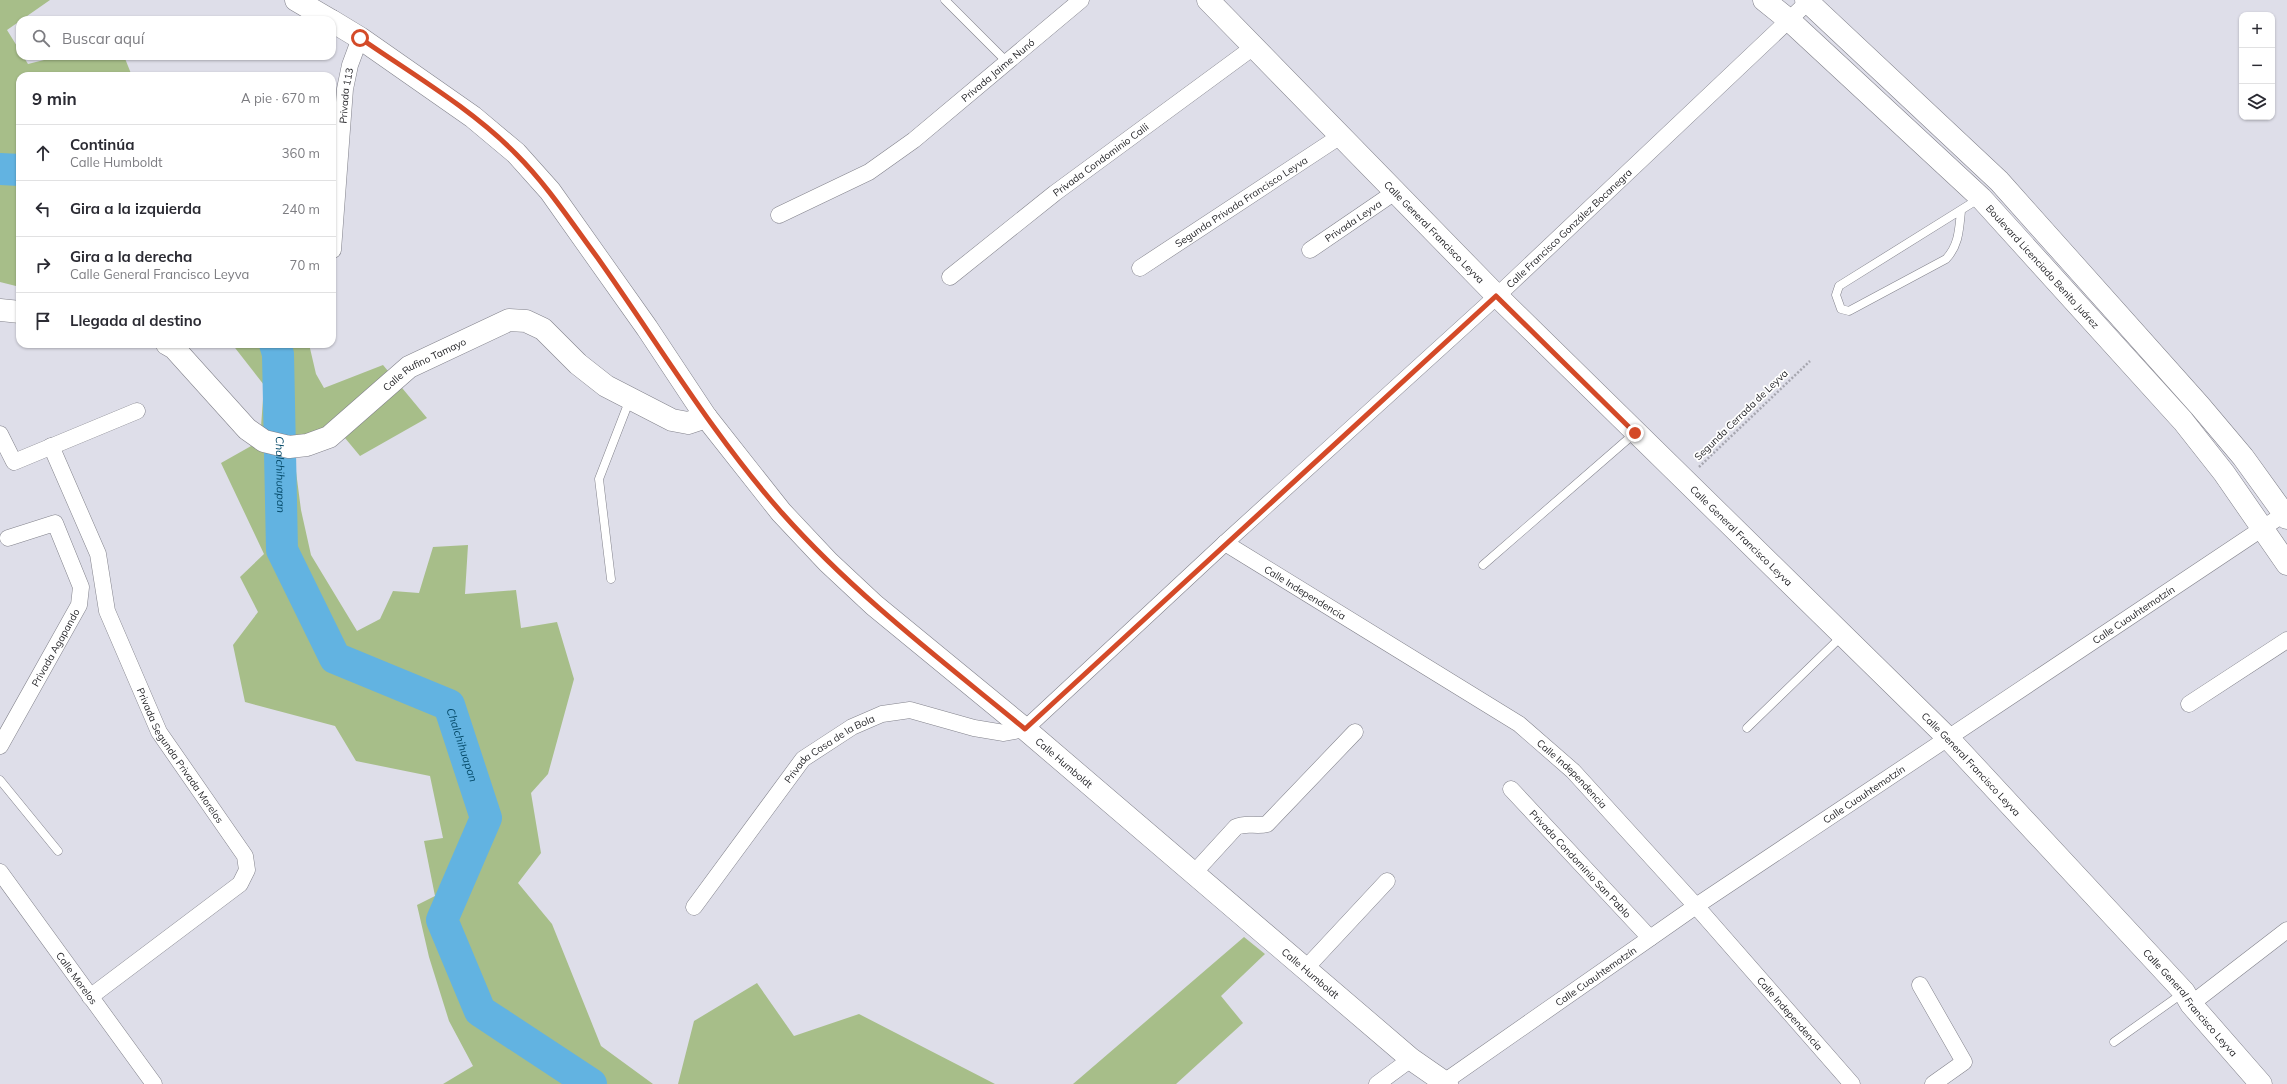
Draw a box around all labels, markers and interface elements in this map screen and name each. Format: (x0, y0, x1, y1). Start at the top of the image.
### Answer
map controls (2239, 12, 2275, 120)
button: + (2239, 12, 2275, 48)
search box (16, 16, 336, 60)
icon: search (30, 27, 52, 49)
text: Buscar aquí (62, 29, 144, 48)
route start (351, 29, 369, 47)
street label: Privada Jaime Nunó (958, 35, 1037, 104)
button: − (2239, 48, 2275, 84)
street label: Privada 113 (336, 66, 356, 124)
button: layers (2239, 84, 2275, 120)
text: 9 min (32, 88, 77, 109)
text: A pie · 670 m (241, 90, 320, 106)
street label: Privada Condominio Calli (1050, 120, 1151, 199)
text: Continúa (70, 135, 135, 154)
icon: ahead (32, 142, 54, 164)
text: 360 m (282, 145, 320, 161)
street label: Segunda Privada Francisco Leyva (1172, 153, 1310, 250)
text: Calle Humboldt (70, 154, 163, 170)
street label: Calle Francisco González Bocanegra (1503, 166, 1634, 291)
street label: Calle General Francisco Leyva (1381, 178, 1487, 286)
street label: Privada Leyva (1322, 197, 1384, 245)
icon: left (32, 198, 54, 220)
text: Gira a la izquierda (70, 199, 201, 218)
text: 240 m (282, 201, 320, 217)
street label: Boulevard Licenciado Benito Juárez (1983, 202, 2102, 331)
text: Gira a la derecha (70, 247, 192, 266)
icon: right (32, 254, 54, 276)
text: 70 m (290, 257, 320, 273)
text: Calle General Francisco Leyva (70, 266, 249, 282)
icon: arrive (32, 310, 54, 332)
text: Llegada al destino (70, 311, 202, 330)
street label: Calle Rufino Tamayo (380, 335, 468, 394)
street label: Segunda Cerrada de Leyva (1691, 367, 1791, 463)
route end (1626, 424, 1644, 442)
water label: Chalchihuapan (273, 436, 288, 513)
street label: Calle General Francisco Leyva (1688, 483, 1795, 589)
street label: Calle Independencia (1262, 562, 1348, 622)
street label: Calle Cuauhtemotzín (2090, 582, 2177, 646)
street label: Privada Agapando (28, 606, 82, 689)
street label: Privada Segunda Privada Morelos (134, 686, 227, 826)
water label: Chalchihuapan (443, 706, 481, 784)
street label: Calle General Francisco Leyva (1919, 709, 2024, 819)
street label: Privada Casa de la Bola (781, 712, 877, 785)
street label: Calle Humboldt (1033, 734, 1096, 791)
street label: Calle Independencia (1534, 736, 1610, 811)
street label: Calle Cuauhtemotzín (1820, 762, 1907, 826)
street label: Privada Condominio San Pablo (1527, 807, 1634, 921)
street label: Calle Cuauhtemotzín (1553, 943, 1639, 1009)
street label: Calle Humboldt (1279, 945, 1342, 1002)
street label: Calle General Francisco Leyva (2140, 946, 2240, 1059)
street label: Calle Morelos (54, 949, 100, 1007)
street label: Calle Independencia (1754, 974, 1826, 1053)

